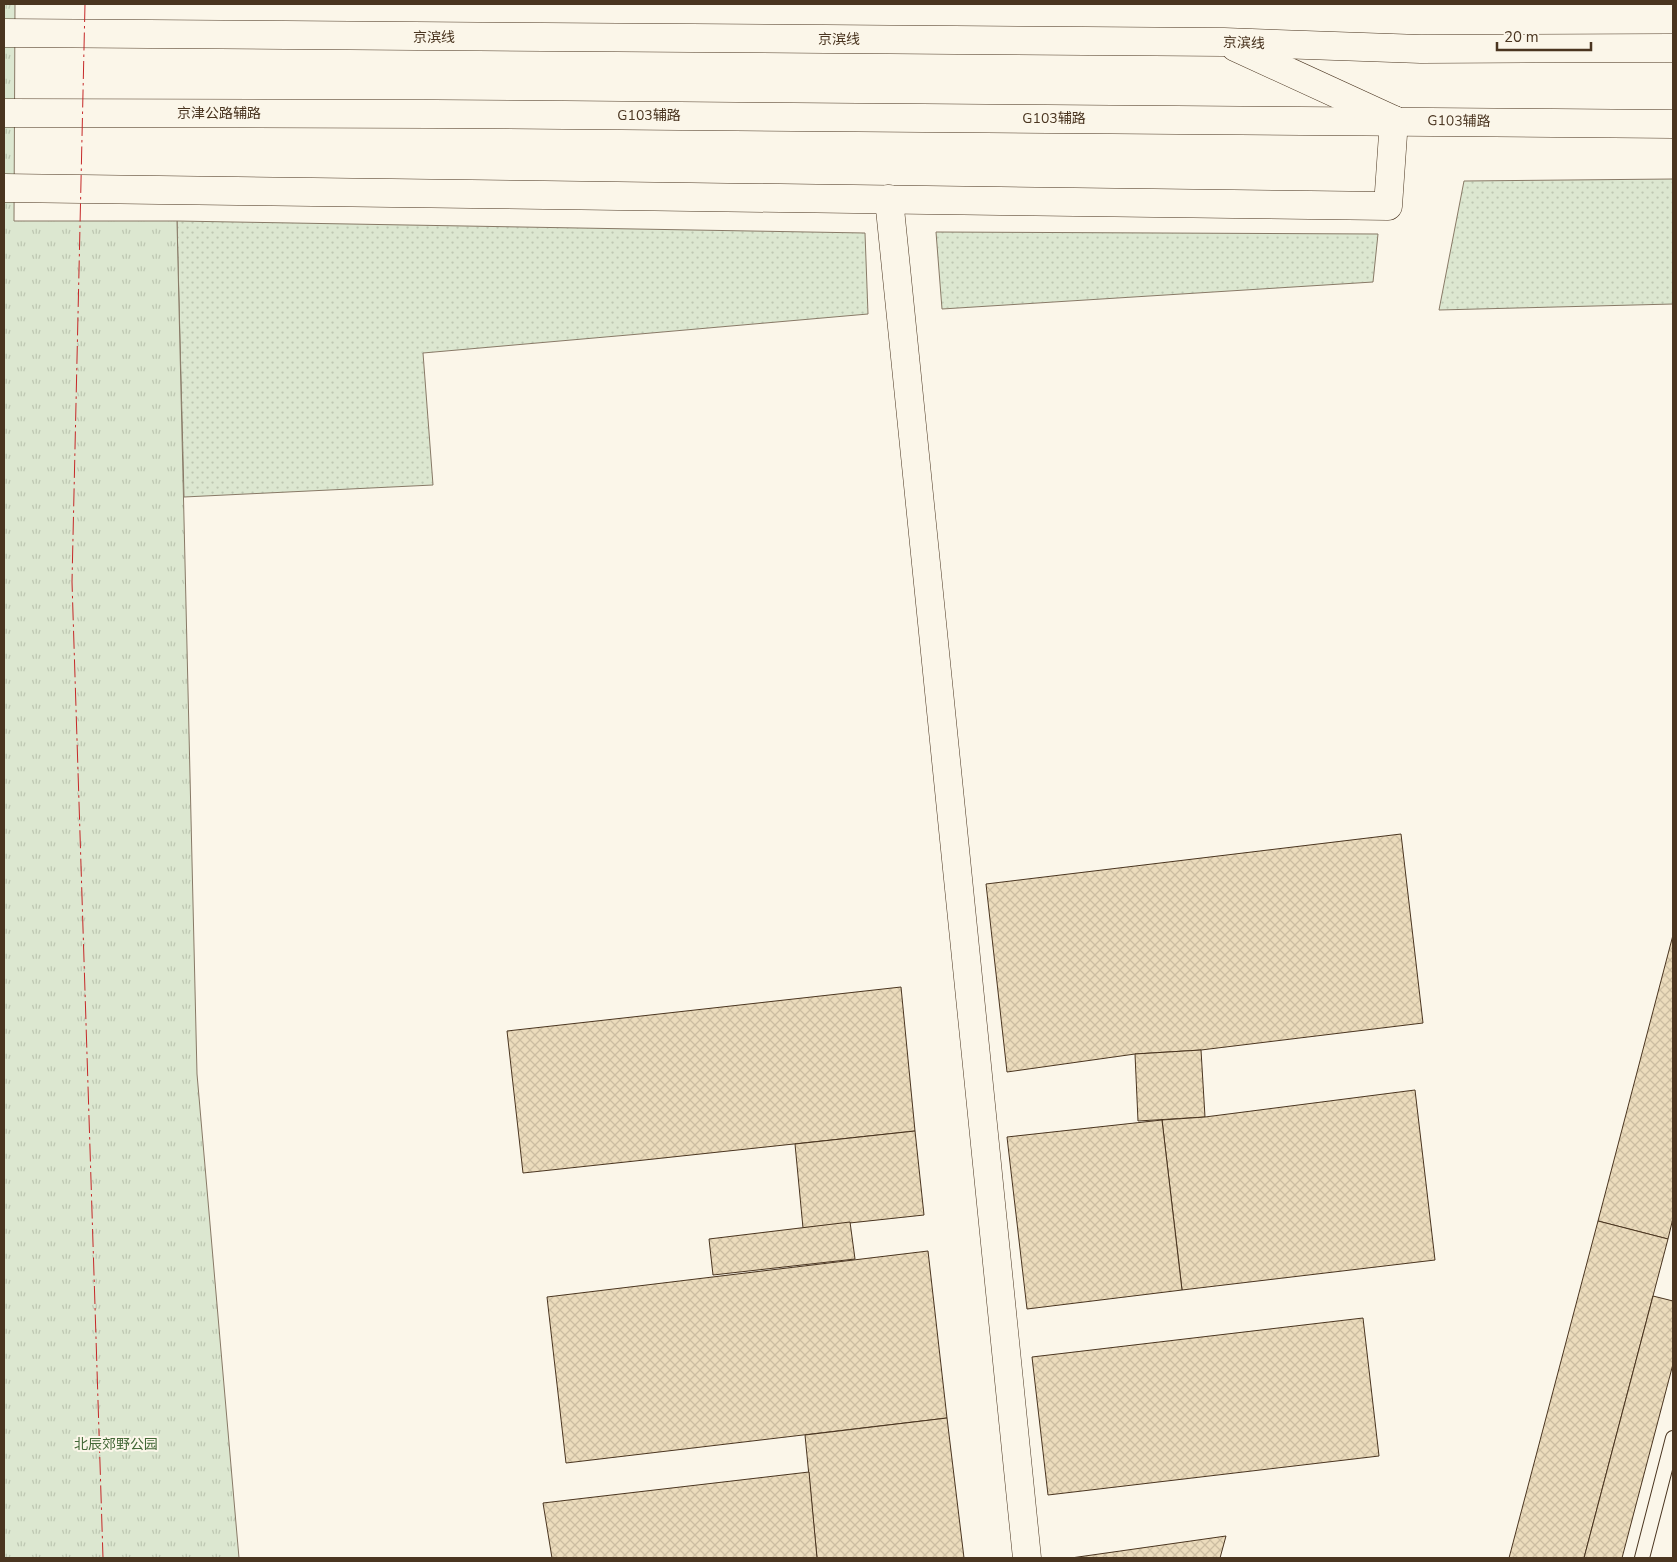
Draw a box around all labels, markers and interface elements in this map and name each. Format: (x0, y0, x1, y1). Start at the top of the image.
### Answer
scale bar (1497, 20, 1591, 52)
text: 20 m (1504, 27, 1539, 47)
street label: 京滨线 (413, 28, 455, 47)
street label: 京滨线 (818, 30, 860, 49)
street label: 京滨线 (1223, 33, 1265, 53)
street label: 京津公路辅路 (177, 104, 261, 123)
street label: G103辅路 (617, 106, 681, 125)
street label: G103辅路 (1022, 109, 1086, 128)
street label: G103辅路 (1427, 111, 1491, 131)
park label: 北辰郊野公园 (74, 1435, 158, 1454)

